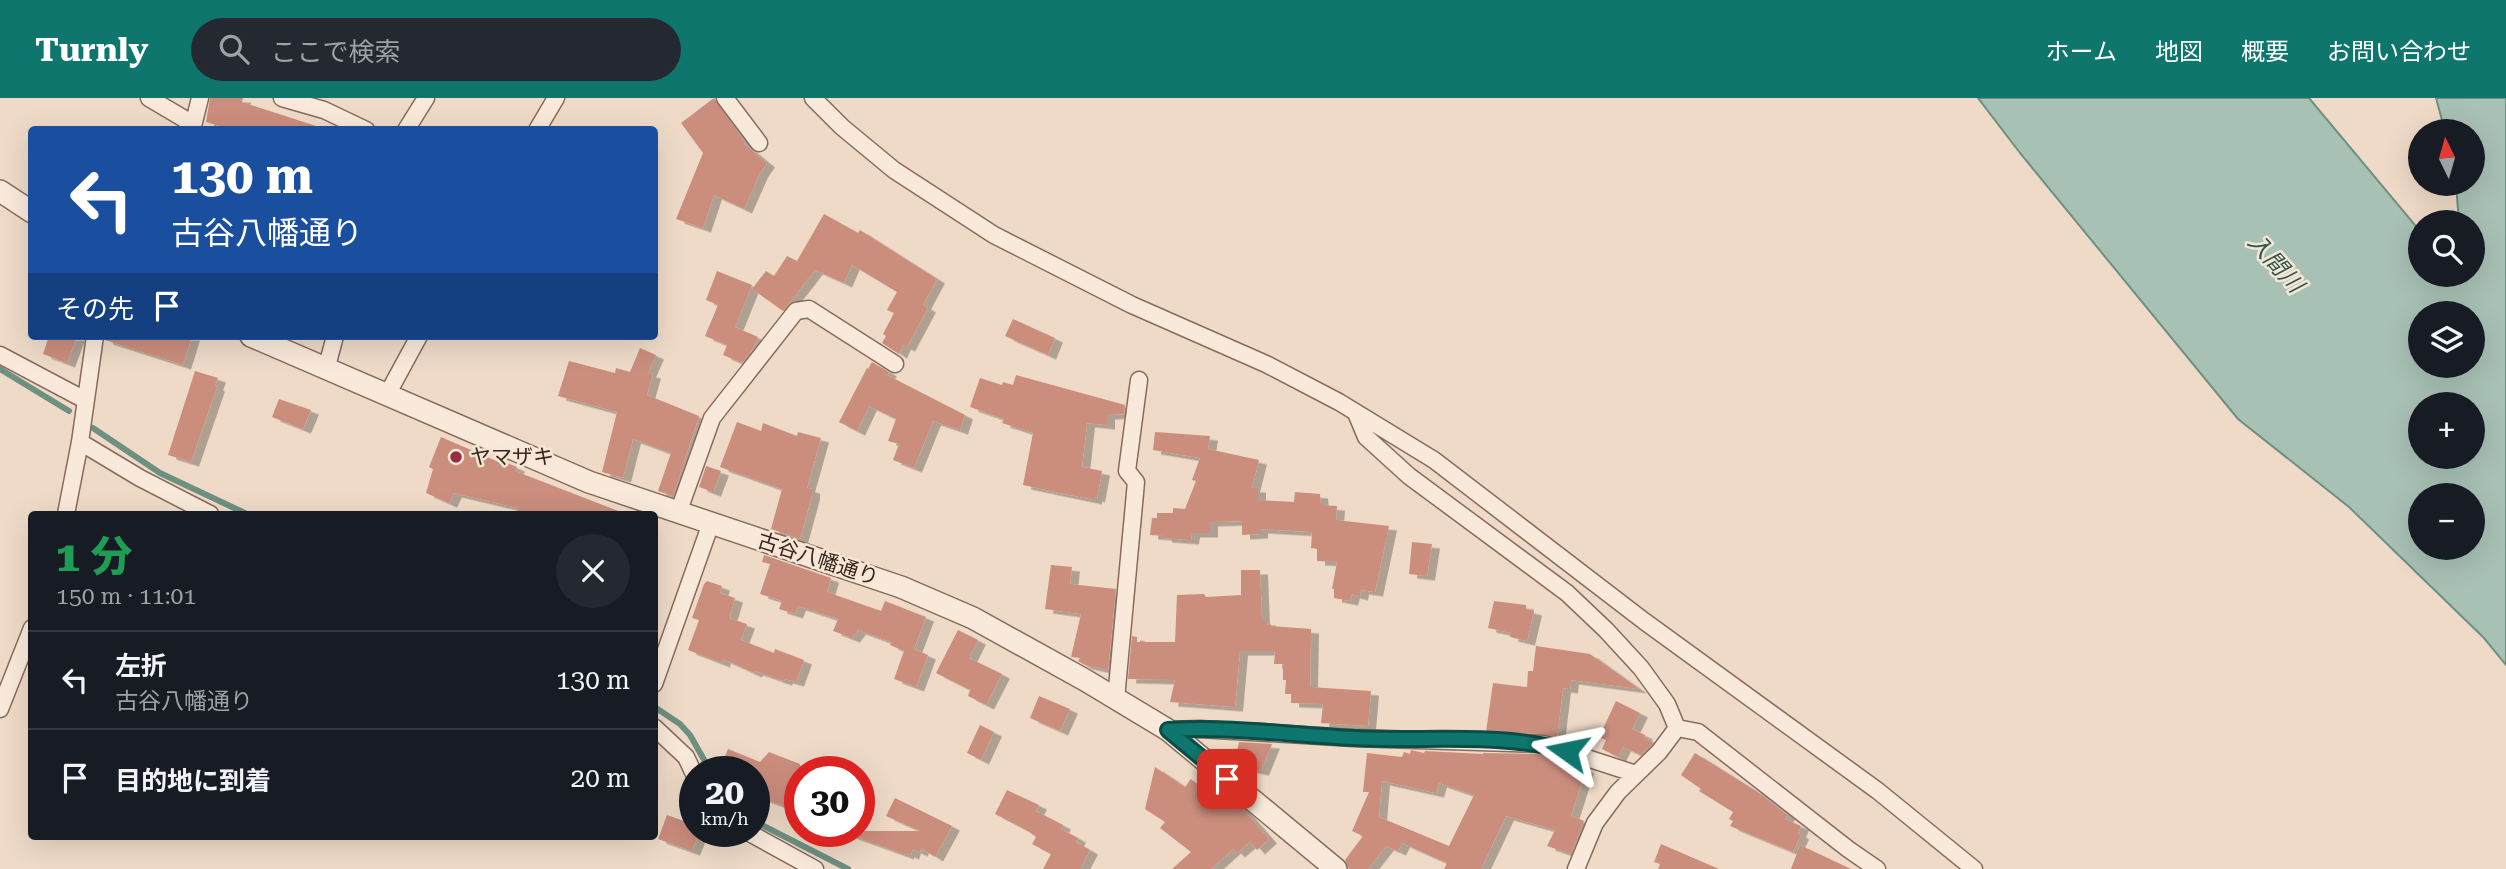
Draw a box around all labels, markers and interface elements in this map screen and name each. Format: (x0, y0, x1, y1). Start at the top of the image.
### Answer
search box (191, 18, 681, 81)
text: Turnly (35, 30, 149, 69)
icon: search (215, 30, 253, 68)
text: ここで検索 (271, 37, 401, 67)
text: ホーム (2046, 38, 2117, 66)
text: 地図 (2155, 38, 2203, 66)
text: 概要 (2241, 38, 2289, 66)
text: お問い合わせ (2327, 38, 2471, 66)
north arrow (2408, 119, 2485, 196)
map controls (2408, 119, 2485, 560)
text: 130 m (171, 148, 313, 205)
icon: left (56, 154, 147, 245)
button: search (2408, 210, 2485, 287)
text: 古谷八幡通り (171, 214, 363, 252)
water label: 入間川 (2243, 229, 2311, 300)
icon: arrive (148, 287, 186, 325)
text: その先 (56, 294, 134, 324)
button: layers (2408, 301, 2485, 378)
button: + (2408, 392, 2485, 469)
place label: ヤマザキ (470, 445, 554, 469)
marker: ヤマザキ (448, 449, 464, 465)
button: − (2408, 483, 2485, 560)
street label: 古谷八幡通り (754, 528, 882, 590)
text: 1 分 (56, 532, 132, 581)
button: close (556, 534, 630, 608)
text: 150 m · 11:01 (56, 583, 196, 610)
text: 左折 (115, 651, 167, 681)
icon: left (56, 661, 94, 699)
text: 130 m (556, 665, 630, 695)
text: 古谷八幡通り (115, 688, 253, 715)
position arrow (1530, 714, 1604, 788)
pin (1197, 749, 1257, 809)
speed limit sign: 30 (784, 756, 875, 847)
icon: arrive (56, 759, 94, 797)
icon: arrive (1208, 760, 1246, 798)
text: 20 m (571, 763, 630, 793)
text: 目的地に到着 (115, 766, 271, 796)
text: 20 (705, 772, 744, 813)
text: km/h (700, 808, 749, 829)

